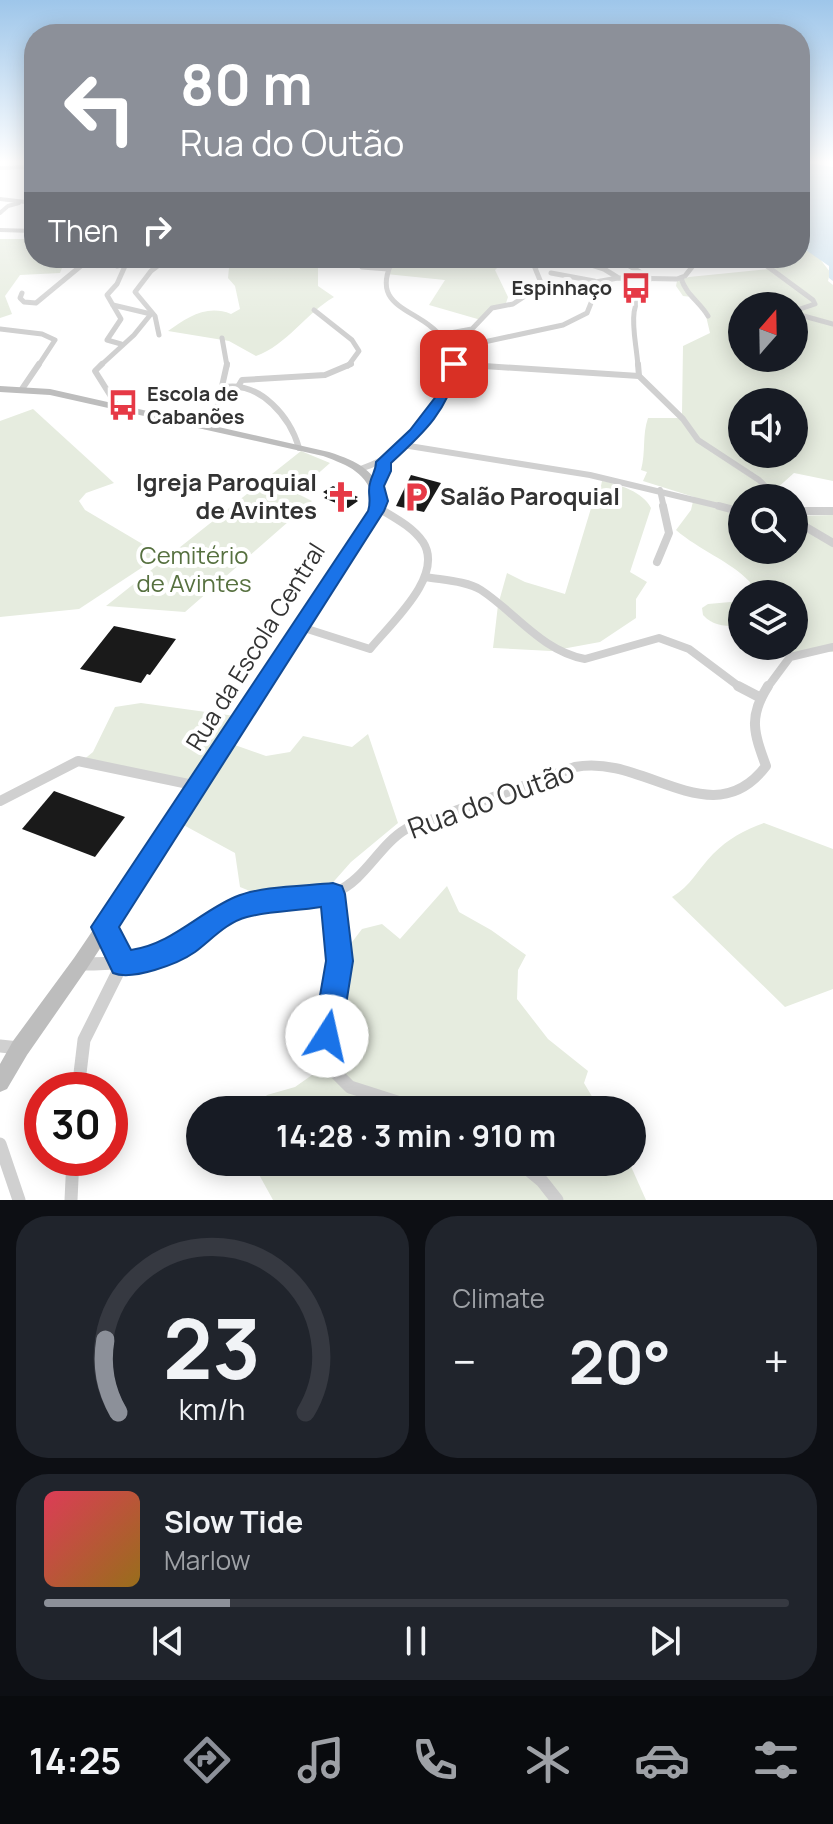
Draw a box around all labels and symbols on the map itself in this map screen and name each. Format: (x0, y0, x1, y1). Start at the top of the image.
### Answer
bus stop icon: Espinhaço (619, 271, 653, 305)
place label: Espinhaço (511, 274, 612, 301)
north arrow (728, 292, 808, 372)
pin (420, 330, 488, 398)
place label: Escola de Cabanões (147, 380, 245, 430)
bus stop icon: Escola de Cabanões (106, 388, 140, 422)
place label: Igreja Paroquial de Avintes (136, 465, 317, 526)
place label: Salão Paroquial (440, 479, 620, 512)
church icon: Igreja Paroquial de Avintes (324, 480, 358, 514)
parking icon: Salão Paroquial (399, 480, 433, 514)
street label: Rua da Escola Central (177, 536, 332, 756)
park label: Cemitério de Avintes (136, 538, 252, 599)
street label: Rua do Outão (402, 751, 579, 847)
position arrow (285, 994, 369, 1078)
speed limit sign: 30 (24, 1072, 128, 1176)

